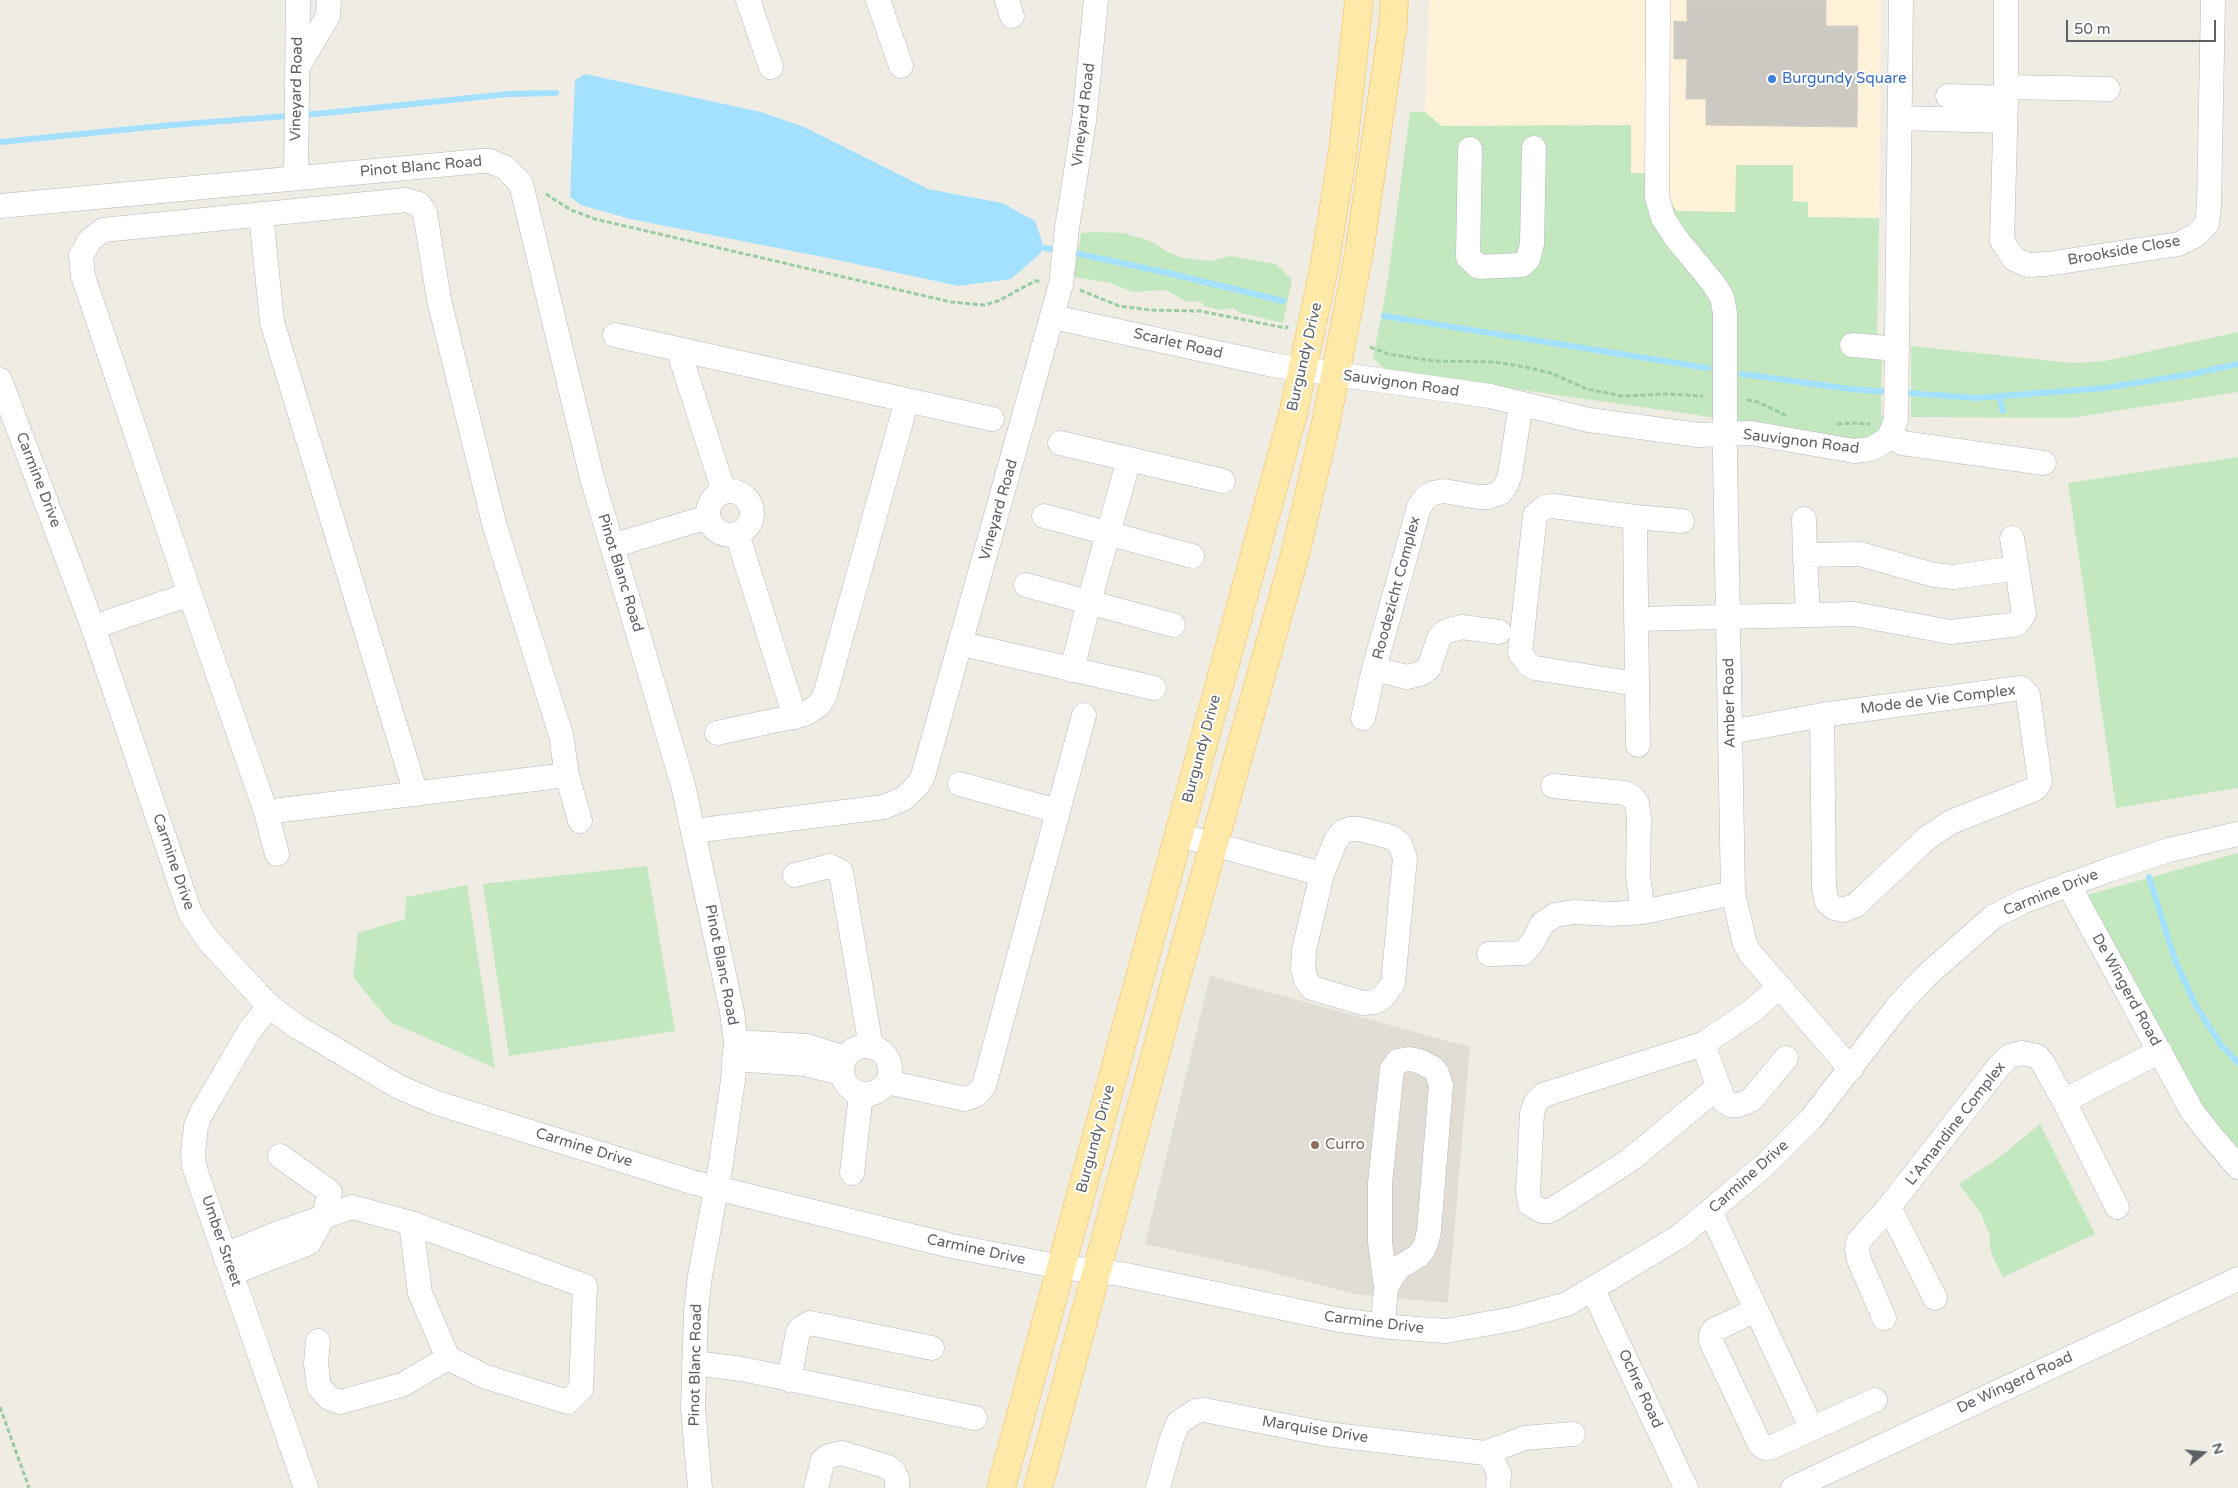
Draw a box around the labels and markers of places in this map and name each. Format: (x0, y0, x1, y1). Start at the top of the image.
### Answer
place label: Burgundy Square (1782, 70, 1906, 88)
marker: Burgundy Square (1766, 73, 1778, 85)
place label: Curro (1325, 1136, 1365, 1154)
marker: Curro (1309, 1139, 1321, 1151)

